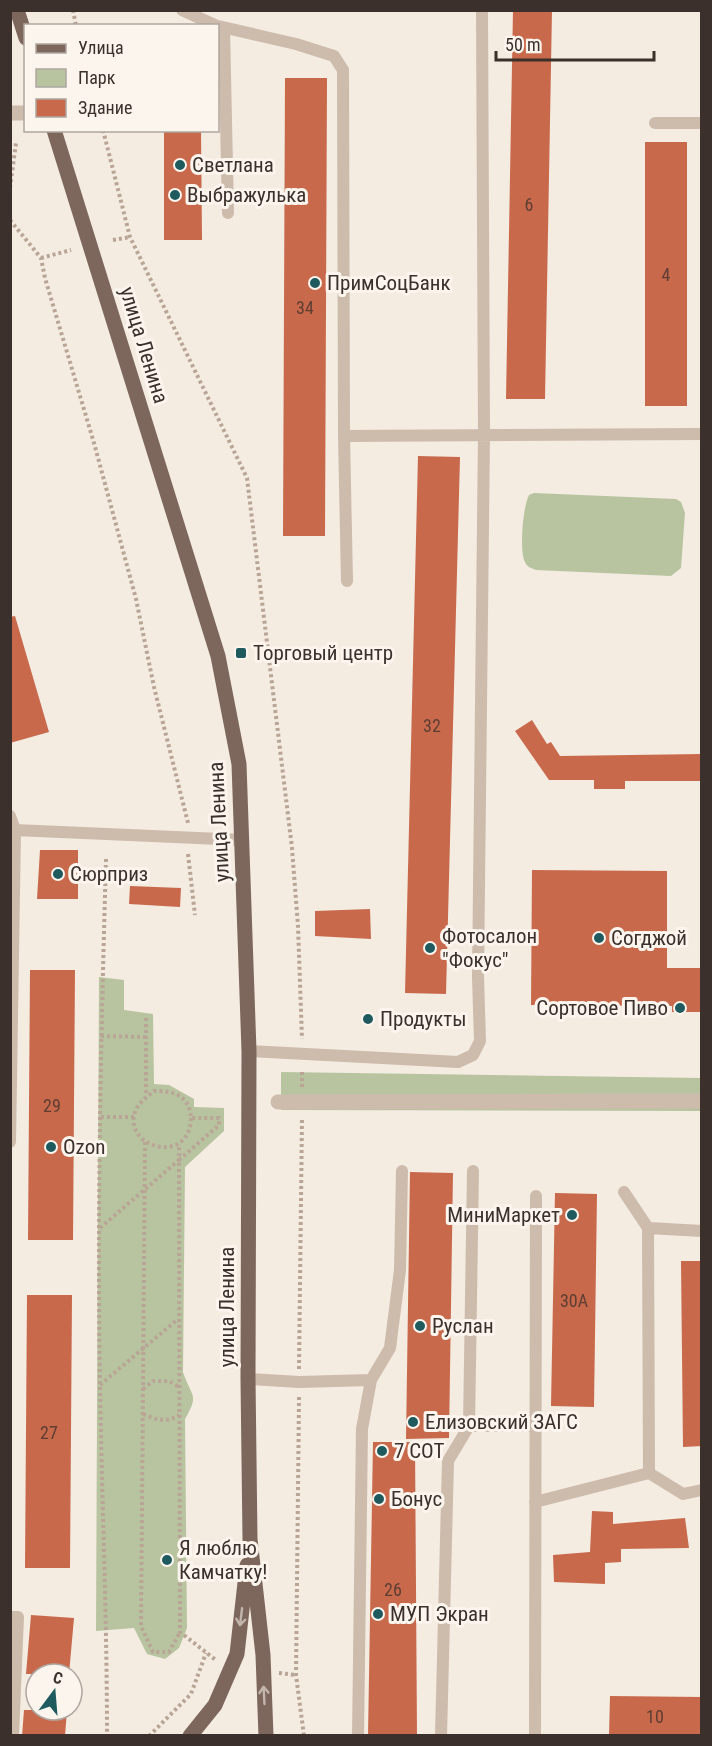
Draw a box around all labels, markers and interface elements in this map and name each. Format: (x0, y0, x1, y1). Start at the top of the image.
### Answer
legend (24, 24, 219, 132)
scale bar (496, 24, 654, 62)
text: 50 m (505, 34, 540, 55)
text: Улица (78, 37, 124, 58)
text: Парк (78, 67, 116, 88)
text: Здание (78, 97, 132, 118)
place label: Светлана (192, 153, 274, 177)
marker: Светлана (173, 158, 187, 172)
place label: Выбражулька (187, 183, 306, 207)
marker: Выбражулька (168, 188, 182, 202)
house number: 6 (525, 194, 533, 215)
house number: 4 (662, 264, 671, 285)
place label: ПримСоцБанк (327, 271, 451, 295)
marker: ПримСоцБанк (308, 276, 322, 290)
street label: улица Ленина (115, 284, 173, 406)
house number: 34 (296, 297, 314, 318)
place label: Торговый центр (253, 641, 393, 665)
marker: Торговый центр (234, 646, 248, 660)
house number: 32 (423, 715, 441, 736)
street label: улица Ленина (204, 761, 234, 883)
place label: Сюрприз (70, 862, 148, 886)
marker: Сюрприз (51, 867, 65, 881)
place label: Фотосалон "Фокус" (442, 924, 537, 972)
place label: Согджой (611, 926, 687, 950)
marker: Согджой (592, 931, 606, 945)
marker: Фотосалон "Фокус" (423, 941, 437, 955)
place label: Сортовое Пиво (536, 996, 668, 1020)
marker: Сортовое Пиво (673, 1001, 687, 1015)
place label: Продукты (380, 1007, 467, 1031)
marker: Продукты (361, 1012, 375, 1026)
house number: 29 (43, 1095, 61, 1116)
place label: Ozon (63, 1135, 105, 1159)
marker: Ozon (44, 1140, 58, 1154)
place label: МиниМаркет (447, 1203, 560, 1227)
marker: МиниМаркет (565, 1208, 579, 1222)
street label: улица Ленина (215, 1247, 239, 1367)
house number: 30А (560, 1290, 589, 1311)
place label: Руслан (432, 1314, 494, 1338)
marker: Руслан (413, 1319, 427, 1333)
place label: Елизовский ЗАГС (425, 1410, 578, 1434)
marker: Елизовский ЗАГС (406, 1415, 420, 1429)
house number: 27 (40, 1422, 58, 1443)
place label: 7 СОТ (394, 1439, 444, 1463)
marker: 7 СОТ (375, 1444, 389, 1458)
place label: Бонус (391, 1487, 442, 1511)
marker: Бонус (372, 1492, 386, 1506)
place label: Я люблю Камчатку! (179, 1536, 267, 1584)
marker: Я люблю Камчатку! (160, 1553, 174, 1567)
house number: 26 (384, 1579, 402, 1600)
place label: МУП Экран (390, 1602, 489, 1626)
one-way arrow (235, 1607, 246, 1627)
marker: МУП Экран (371, 1607, 385, 1621)
north arrow (24, 1662, 84, 1722)
text: С (51, 1668, 65, 1688)
one-way arrow (258, 1686, 269, 1706)
house number: 10 (646, 1706, 664, 1727)

